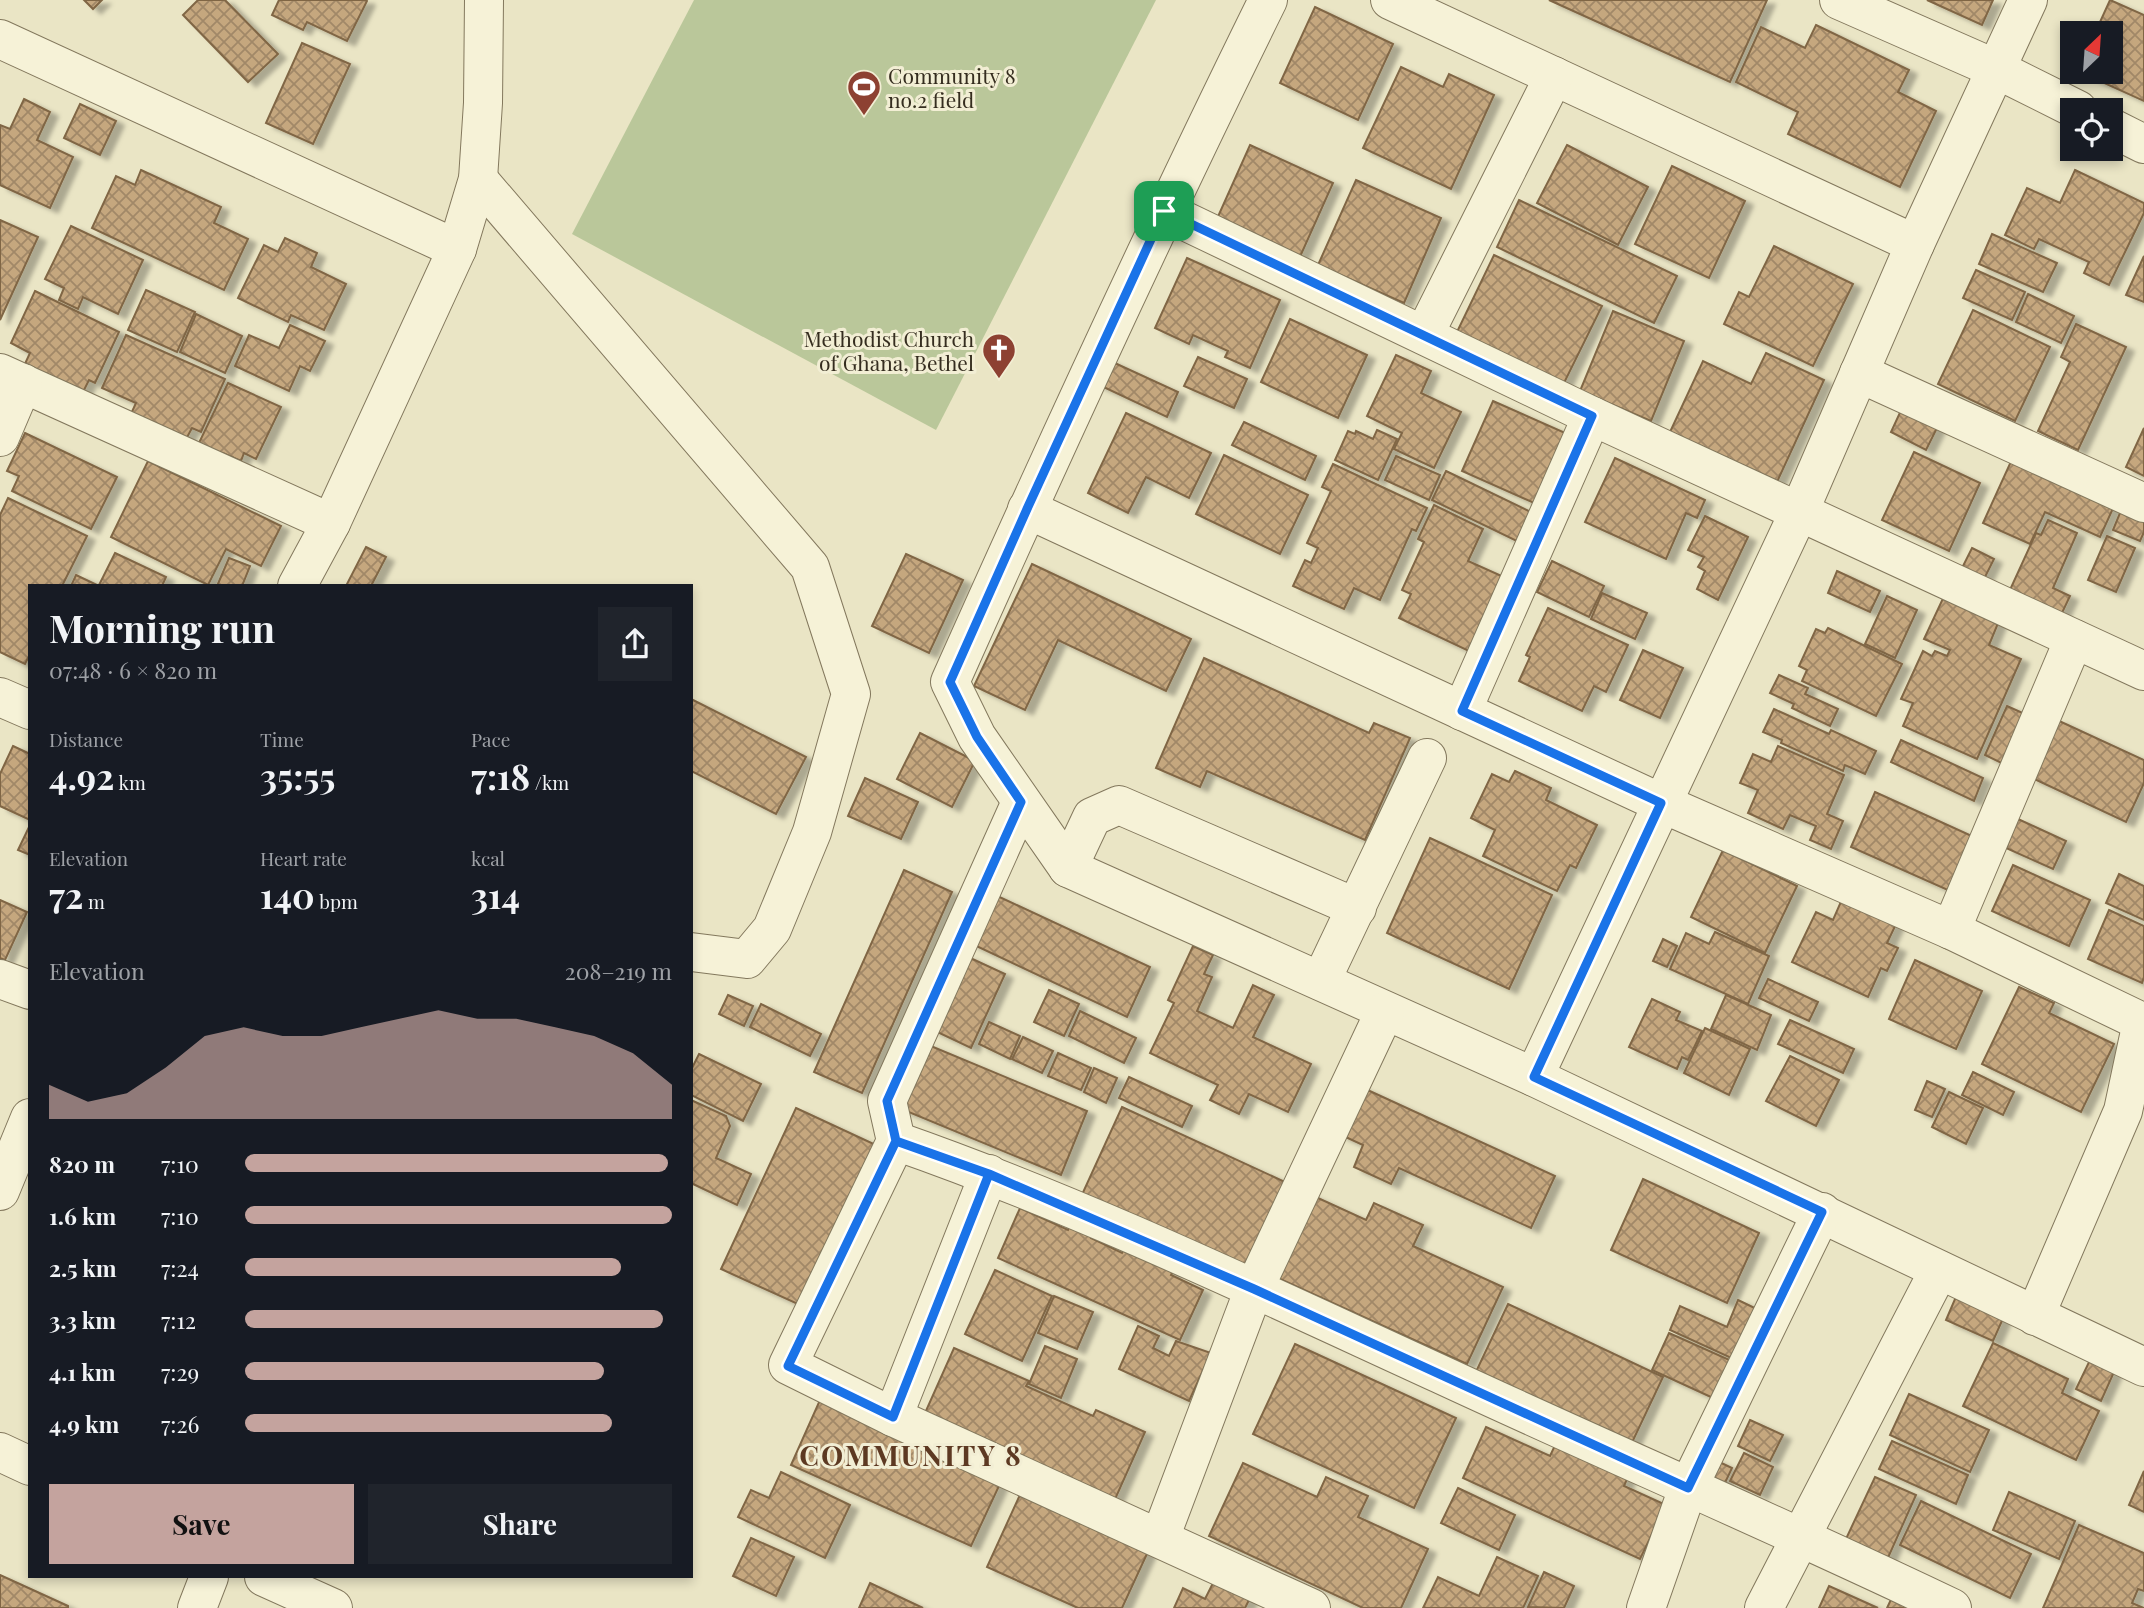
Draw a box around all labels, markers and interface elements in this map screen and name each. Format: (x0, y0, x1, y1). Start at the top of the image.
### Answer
north arrow (2060, 21, 2123, 84)
map controls (2060, 21, 2123, 161)
place label: Community 8 no.2 field (888, 61, 1016, 113)
sports icon: Community 8 no.2 field (845, 68, 883, 117)
button: locate (2060, 98, 2123, 161)
pin (1134, 181, 1194, 241)
icon: arrive (1145, 192, 1183, 230)
place label: Methodist Church of Ghana, Bethel (804, 324, 975, 376)
church icon: Methodist Church of Ghana, Bethel (980, 331, 1018, 380)
text: Morning run (49, 602, 275, 653)
button: share (598, 607, 672, 681)
text: 07:48 · 6 × 820 m (49, 654, 217, 685)
text: Distance (49, 726, 123, 752)
text: Time (260, 726, 304, 752)
text: Pace (471, 726, 510, 752)
text: 4.92 (49, 752, 114, 799)
text: 35:55 (260, 752, 335, 799)
text: 7:18 (471, 752, 530, 799)
text: km (114, 769, 146, 795)
text: /km (530, 769, 569, 795)
text: Elevation (49, 845, 128, 871)
text: Heart rate (260, 845, 347, 871)
text: kcal (471, 845, 505, 871)
text: 72 (49, 871, 83, 918)
text: 140 (260, 871, 314, 918)
text: 314 (471, 871, 520, 918)
text: m (83, 888, 105, 914)
text: bpm (314, 888, 358, 914)
text: Elevation (49, 955, 145, 986)
text: 208–219 m (565, 955, 672, 986)
text: 820 m (49, 1148, 115, 1179)
text: 7:10 (161, 1148, 199, 1179)
text: 1.6 km (49, 1200, 116, 1231)
text: 7:10 (161, 1200, 199, 1231)
text: 2.5 km (49, 1252, 116, 1283)
text: 7:24 (161, 1252, 199, 1283)
text: 3.3 km (49, 1304, 116, 1335)
text: 7:12 (161, 1304, 196, 1335)
text: 4.1 km (49, 1356, 116, 1387)
text: 7:29 (161, 1356, 199, 1387)
text: 4.9 km (49, 1408, 119, 1439)
text: 7:26 (161, 1408, 199, 1439)
district label: COMMUNITY 8 (799, 1436, 1023, 1473)
button: Save (49, 1484, 354, 1564)
button: Share (368, 1484, 672, 1564)

